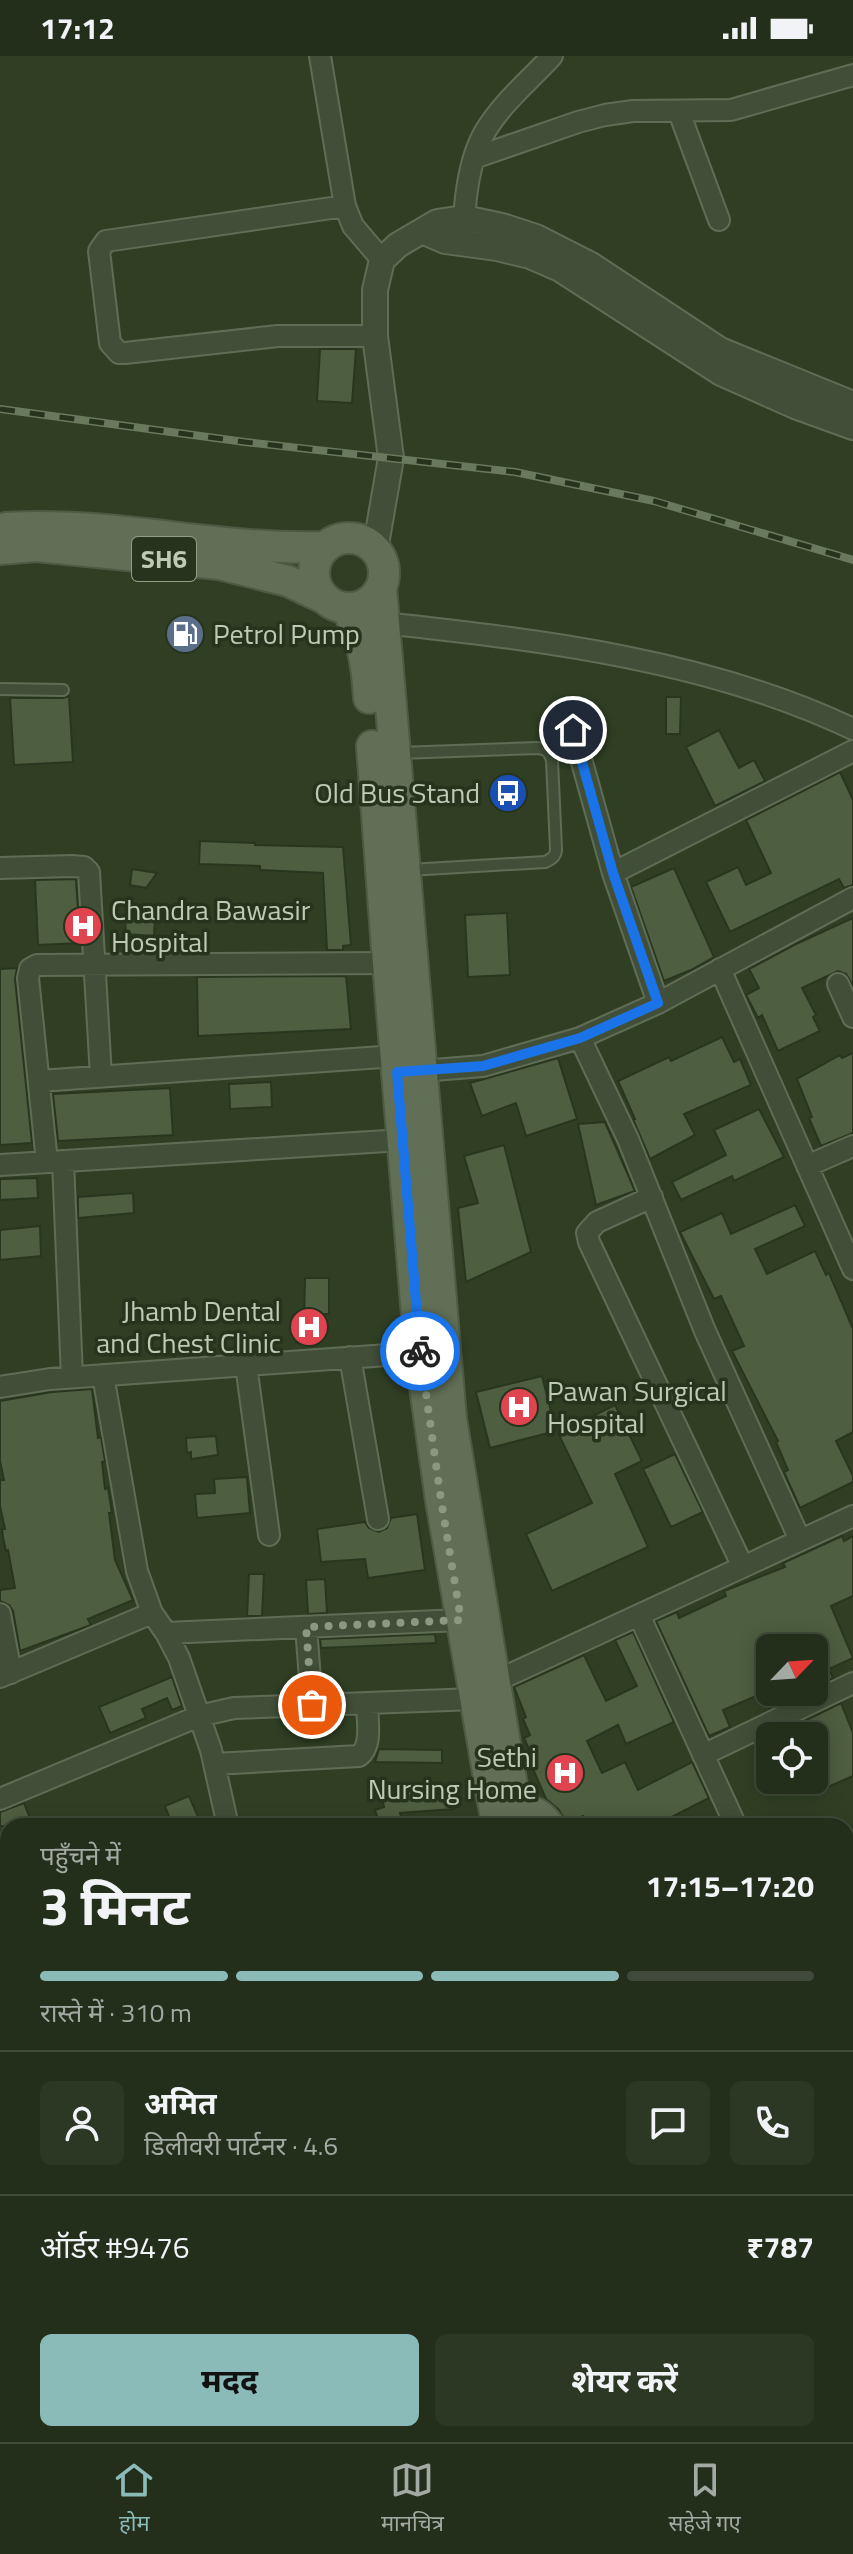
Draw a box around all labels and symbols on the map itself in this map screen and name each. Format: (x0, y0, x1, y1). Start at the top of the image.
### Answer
road number: SH6 (132, 537, 196, 581)
place label: Petrol Pump (213, 612, 360, 655)
fuel station icon: Petrol Pump (164, 613, 206, 655)
pin (539, 696, 607, 764)
place label: Old Bus Stand (314, 771, 480, 814)
bus stop icon: Old Bus Stand (487, 772, 529, 814)
place label: Chandra Bawasir Hospital (111, 888, 311, 963)
hospital icon: Chandra Bawasir Hospital (62, 905, 104, 947)
place label: Jhamb Dental and Chest Clinic (96, 1289, 281, 1364)
hospital icon: Jhamb Dental and Chest Clinic (288, 1306, 330, 1348)
courier (380, 1311, 460, 1391)
place label: Pawan Surgical Hospital (547, 1369, 727, 1444)
hospital icon: Pawan Surgical Hospital (498, 1386, 540, 1428)
north arrow (756, 1634, 828, 1706)
pin (278, 1671, 346, 1739)
place label: Sethi Nursing Home (368, 1735, 537, 1810)
hospital icon: Sethi Nursing Home (544, 1752, 586, 1794)

